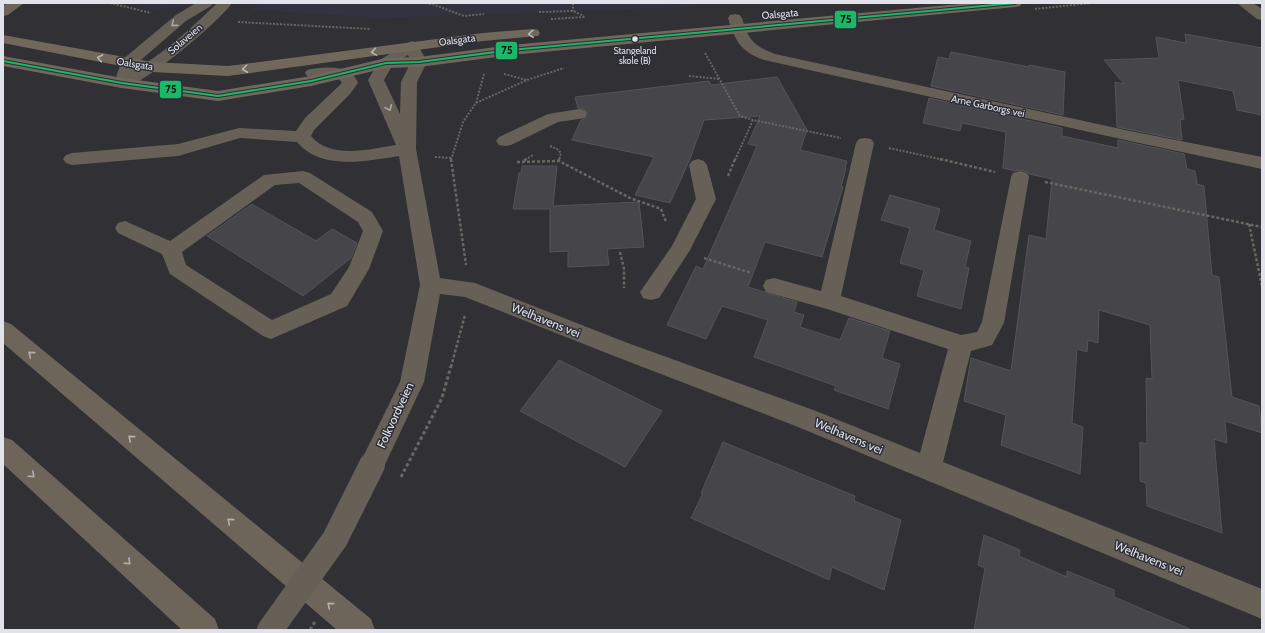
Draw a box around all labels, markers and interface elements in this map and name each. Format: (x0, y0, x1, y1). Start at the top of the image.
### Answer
street label: Oalsgata (761, 6, 799, 22)
line badge: 75 (834, 10, 857, 29)
text: 75 (840, 12, 852, 26)
one-way arrow (171, 20, 178, 27)
street label: Solaveien (165, 21, 205, 57)
one-way arrow (528, 29, 534, 38)
street label: Oalsgata (438, 31, 476, 49)
marker: Stangeland skole (B) (630, 34, 640, 44)
line badge: 75 (495, 41, 518, 60)
text: 75 (501, 43, 513, 57)
place label: Stangeland skole (B) (613, 45, 657, 66)
one-way arrow (370, 47, 377, 56)
one-way arrow (97, 54, 103, 63)
street label: Oalsgata (116, 55, 154, 73)
one-way arrow (242, 64, 248, 73)
line badge: 75 (159, 80, 182, 99)
text: 75 (165, 82, 177, 96)
street label: Arne Garborgs vei (950, 92, 1026, 120)
one-way arrow (384, 103, 392, 111)
street label: Welhavens vei (509, 299, 583, 341)
one-way arrow (28, 351, 36, 358)
street label: Folkvordveien (373, 380, 417, 450)
street label: Welhavens vei (813, 415, 885, 457)
one-way arrow (128, 435, 135, 442)
one-way arrow (27, 470, 35, 477)
one-way arrow (227, 519, 235, 526)
street label: Welhavens vei (1112, 537, 1186, 579)
one-way arrow (124, 557, 131, 564)
one-way arrow (327, 602, 334, 609)

